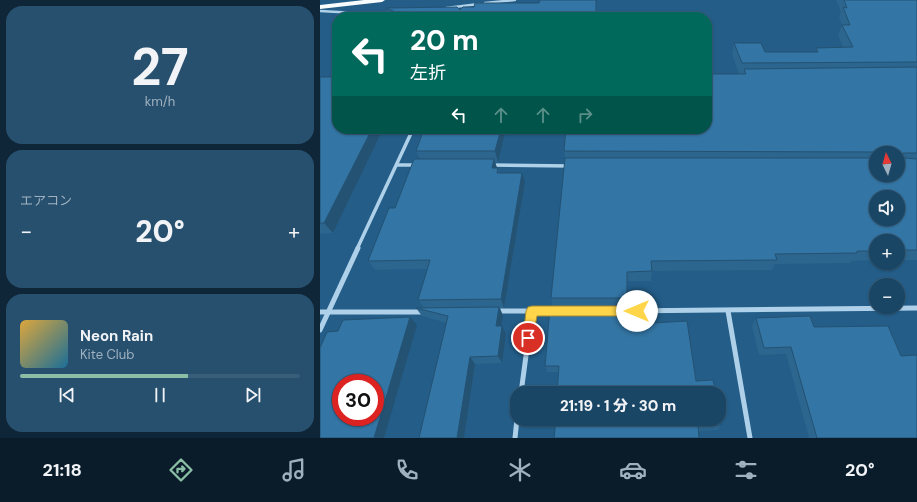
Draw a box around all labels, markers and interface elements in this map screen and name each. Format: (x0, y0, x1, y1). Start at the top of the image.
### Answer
text: 20 m (410, 22, 479, 59)
icon: left (344, 28, 396, 80)
text: 27 (131, 33, 189, 101)
text: 左折 (410, 61, 446, 85)
text: km/h (145, 93, 175, 110)
icon: left (448, 104, 470, 126)
icon: ahead (490, 104, 512, 126)
icon: ahead (532, 104, 554, 126)
icon: right (574, 104, 596, 126)
north arrow (869, 146, 905, 182)
map controls (869, 146, 905, 314)
button: sound (869, 190, 905, 226)
text: エアコン (20, 192, 72, 209)
text: 20° (135, 212, 185, 251)
text: − (20, 217, 32, 246)
text: + (288, 217, 300, 246)
button: + (869, 234, 905, 270)
button: − (869, 278, 905, 314)
position arrow (616, 290, 658, 332)
pin (511, 321, 545, 355)
text: Neon Rain (80, 326, 153, 346)
icon: arrive (517, 327, 539, 349)
text: Kite Club (80, 346, 134, 363)
speed limit sign: 30 (332, 374, 384, 426)
icon: previous (56, 384, 78, 406)
icon: pause (149, 384, 171, 406)
icon: next (242, 384, 264, 406)
text: 21:19 · 1 分 · 30 m (560, 396, 676, 416)
icon: directions (167, 456, 195, 484)
icon: music (280, 456, 308, 484)
icon: phone (393, 456, 421, 484)
icon: climate (506, 456, 534, 484)
icon: car (619, 456, 647, 484)
icon: filters (732, 456, 760, 484)
text: 21:18 (43, 458, 82, 482)
text: 20° (845, 458, 875, 482)

